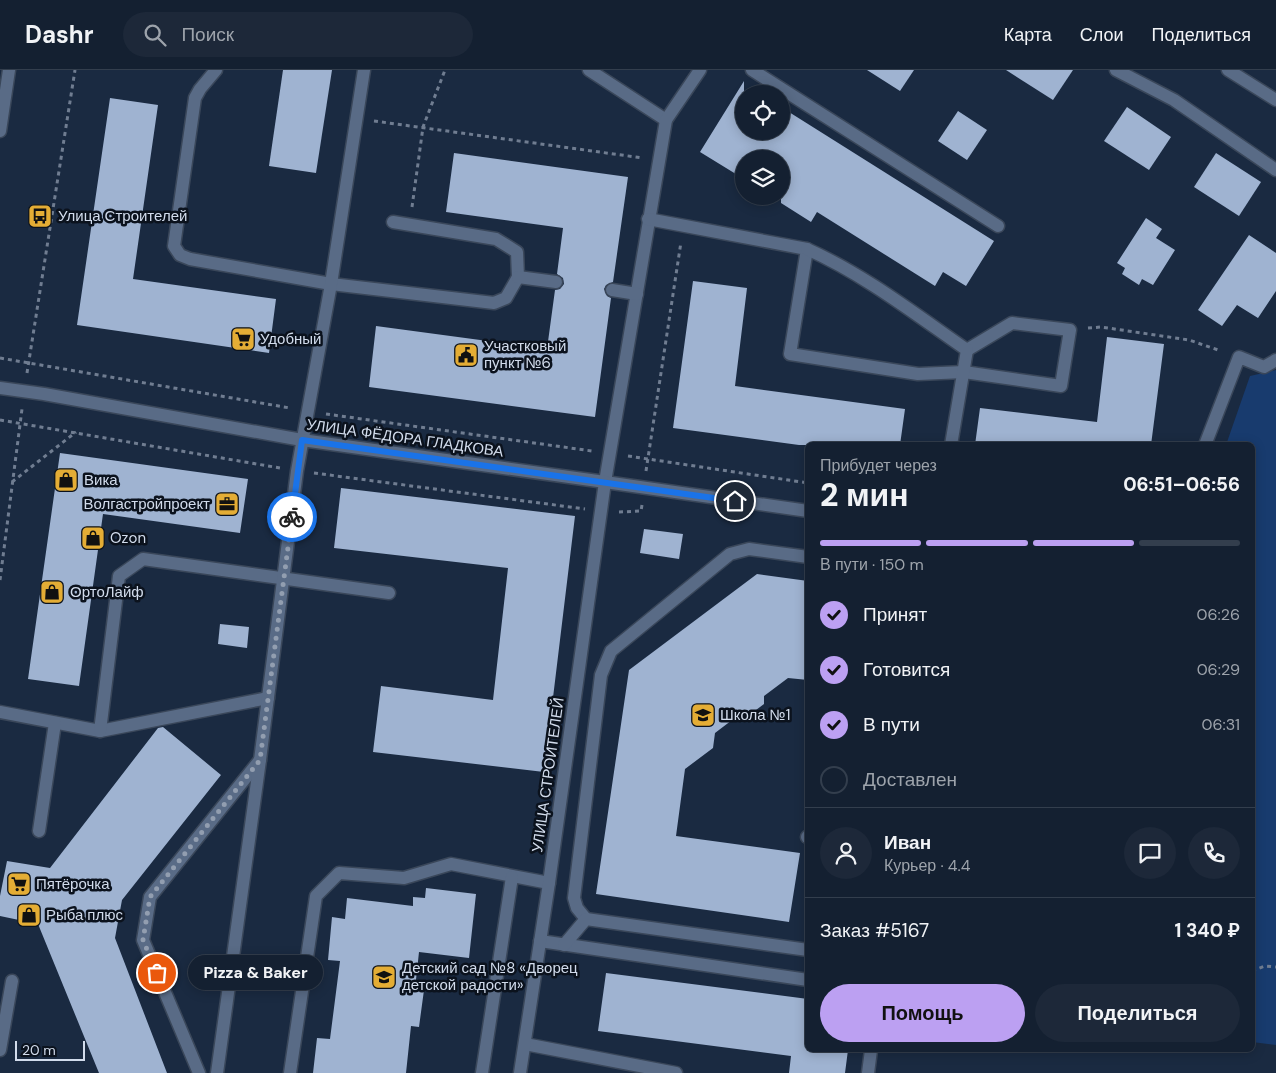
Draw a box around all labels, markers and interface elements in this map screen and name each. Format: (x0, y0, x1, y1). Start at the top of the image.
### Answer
search box (123, 12, 473, 57)
text: Dashr (25, 19, 93, 50)
icon: search (141, 21, 169, 49)
text: Поиск (181, 22, 234, 47)
text: Карта (1004, 23, 1052, 47)
text: Слои (1080, 23, 1124, 47)
text: Поделиться (1152, 23, 1251, 47)
map controls (735, 85, 790, 205)
button: locate (735, 85, 790, 140)
button: layers (735, 150, 790, 205)
bus stop icon: Улица Строителей (27, 203, 53, 229)
place label: Улица Строителей (58, 206, 187, 226)
supermarket icon: Удобный (230, 326, 256, 352)
place label: Удобный (260, 329, 322, 349)
place label: Участковый пункт №6 (484, 336, 566, 373)
public building icon: Участковый пункт №6 (453, 342, 479, 368)
street label: УЛИЦА ФЁДОРА ГЛАДКОВА (305, 414, 505, 462)
text: Прибудет через (820, 455, 937, 476)
shop icon: Вика (53, 467, 79, 493)
place label: Вика (84, 470, 118, 490)
text: 06:51–06:56 (1123, 472, 1240, 497)
text: 2 мин (820, 474, 909, 516)
pin (714, 480, 756, 522)
icon: home (721, 487, 749, 515)
office icon: Волгастройпроект (214, 491, 240, 517)
courier (267, 492, 317, 542)
place label: Волгастройпроект (84, 494, 210, 514)
icon: bike (278, 503, 306, 531)
shop icon: Ozon (80, 525, 106, 551)
place label: Ozon (110, 528, 146, 548)
text: В пути · 150 m (820, 554, 924, 575)
shop icon: ОртоЛайф (39, 579, 65, 605)
place label: ОртоЛайф (70, 582, 144, 602)
icon: check (820, 601, 848, 629)
text: Принят (863, 602, 927, 627)
text: 06:26 (1197, 604, 1240, 625)
icon: check (820, 656, 848, 684)
text: Готовится (863, 657, 950, 682)
text: 06:29 (1197, 659, 1240, 680)
street label: УЛИЦА СТРОИТЕЛЕЙ (527, 696, 569, 854)
school or university icon: Школа №1 (690, 702, 716, 728)
place label: Школа №1 (720, 705, 790, 725)
icon: check (820, 711, 848, 739)
text: В пути (863, 712, 920, 737)
text: 06:31 (1202, 714, 1240, 735)
text: Доставлен (863, 767, 957, 792)
button: person (820, 827, 872, 879)
button: chat (1124, 827, 1176, 879)
button: phone (1188, 827, 1240, 879)
text: Иван (884, 830, 931, 855)
text: Курьер · 4.4 (884, 855, 970, 876)
supermarket icon: Пятёрочка (6, 871, 32, 897)
place label: Пятёрочка (36, 874, 110, 894)
shop icon: Рыба плюс (16, 902, 42, 928)
place label: Рыба плюс (46, 905, 123, 925)
text: Заказ #5167 (820, 918, 929, 943)
text: 1 340 ₽ (1175, 918, 1240, 943)
pin (136, 952, 178, 994)
callout: Pizza & Baker (187, 956, 322, 990)
place label: Детский сад №8 «Дворец детской радости» (402, 958, 578, 995)
icon: bag (143, 959, 171, 987)
text: Pizza & Baker (203, 962, 308, 983)
school or university icon: Детский сад №8 «Дворец детской радости» (371, 964, 397, 990)
button: Помощь (820, 984, 1025, 1042)
button: Поделиться (1035, 984, 1240, 1042)
scale bar (15, 1038, 85, 1061)
text: 20 m (22, 1041, 56, 1059)

